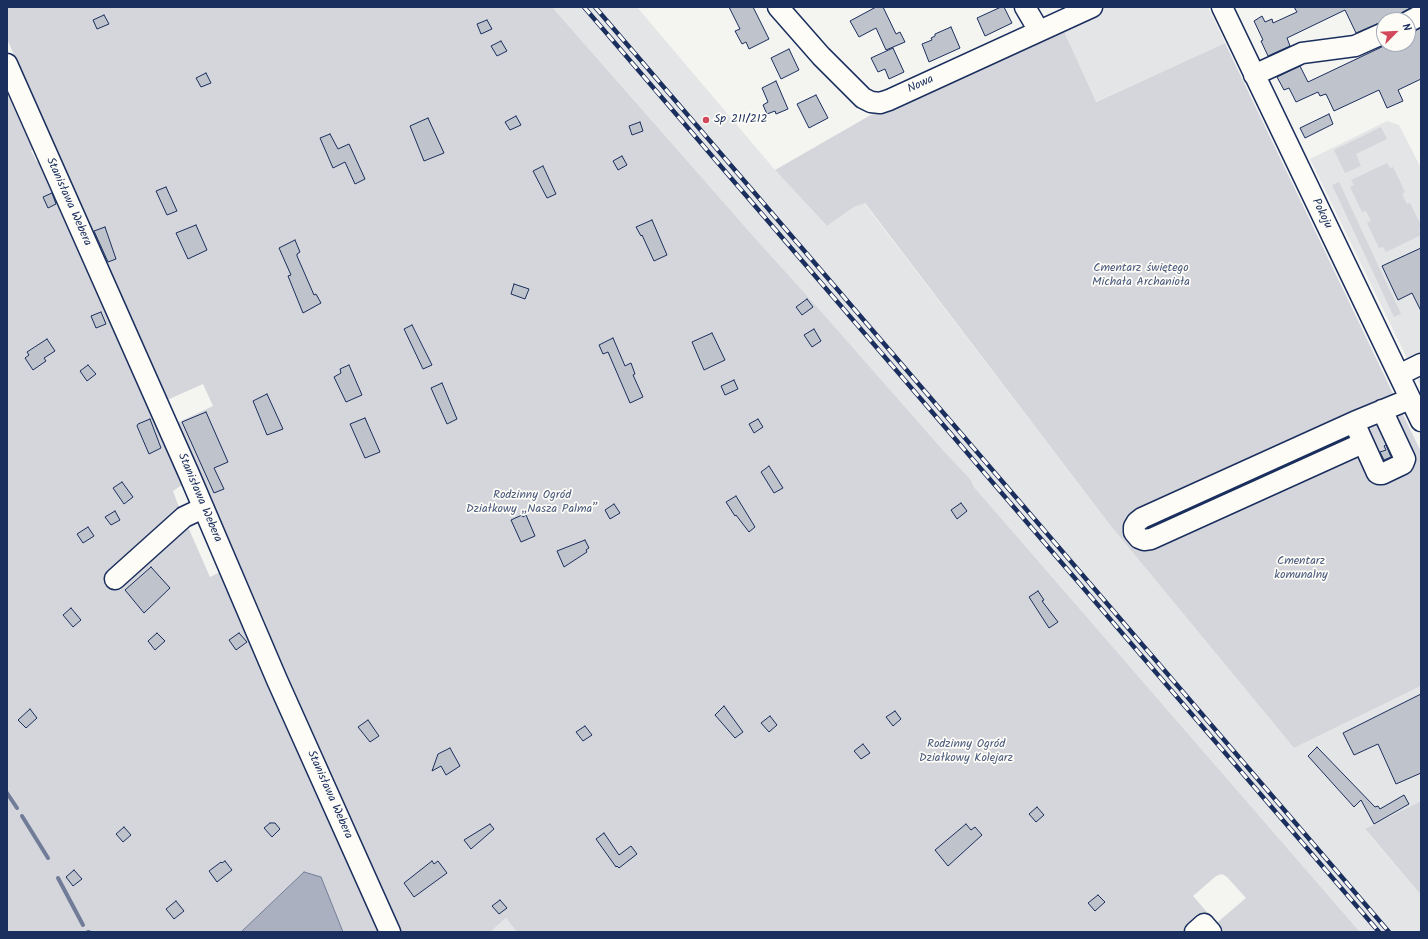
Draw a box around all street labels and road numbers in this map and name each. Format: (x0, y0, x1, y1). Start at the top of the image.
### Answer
street label: Nowa (906, 73, 936, 97)
street label: Stanisława Webera (42, 155, 94, 249)
street label: Pokoju (1308, 197, 1334, 231)
street label: Stanisława Webera (174, 451, 224, 545)
street label: Stanisława Webera (303, 748, 355, 842)

